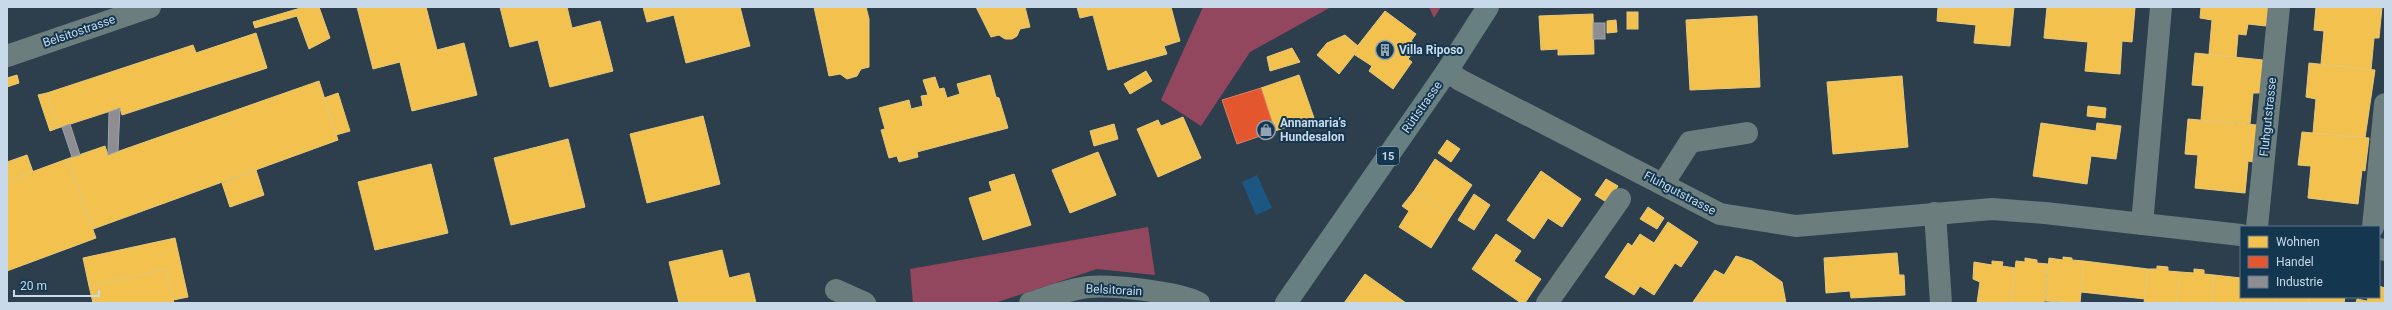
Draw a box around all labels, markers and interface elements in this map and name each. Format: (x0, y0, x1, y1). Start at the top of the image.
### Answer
street label: Belsitostrasse (41, 12, 117, 50)
building icon: Villa Riposo (1374, 39, 1396, 61)
place label: Villa Riposo (1399, 43, 1463, 57)
street label: Fluhgutstrasse (2257, 77, 2279, 157)
street label: Rütistrasse (1399, 78, 1445, 136)
place label: Annamaria’s Hundesalon (1280, 116, 1346, 144)
shop icon: Annamaria’s Hundesalon (1255, 119, 1277, 141)
road number: 15 (1377, 147, 1399, 165)
street label: Fluhgutstrasse (1642, 168, 1718, 218)
legend (2240, 226, 2380, 298)
text: Wohnen (2276, 235, 2320, 249)
text: Handel (2276, 255, 2314, 269)
scale bar (14, 272, 99, 298)
text: Industrie (2276, 275, 2323, 289)
text: 20 m (20, 279, 47, 293)
street label: Belsitorain (1085, 282, 1143, 298)

